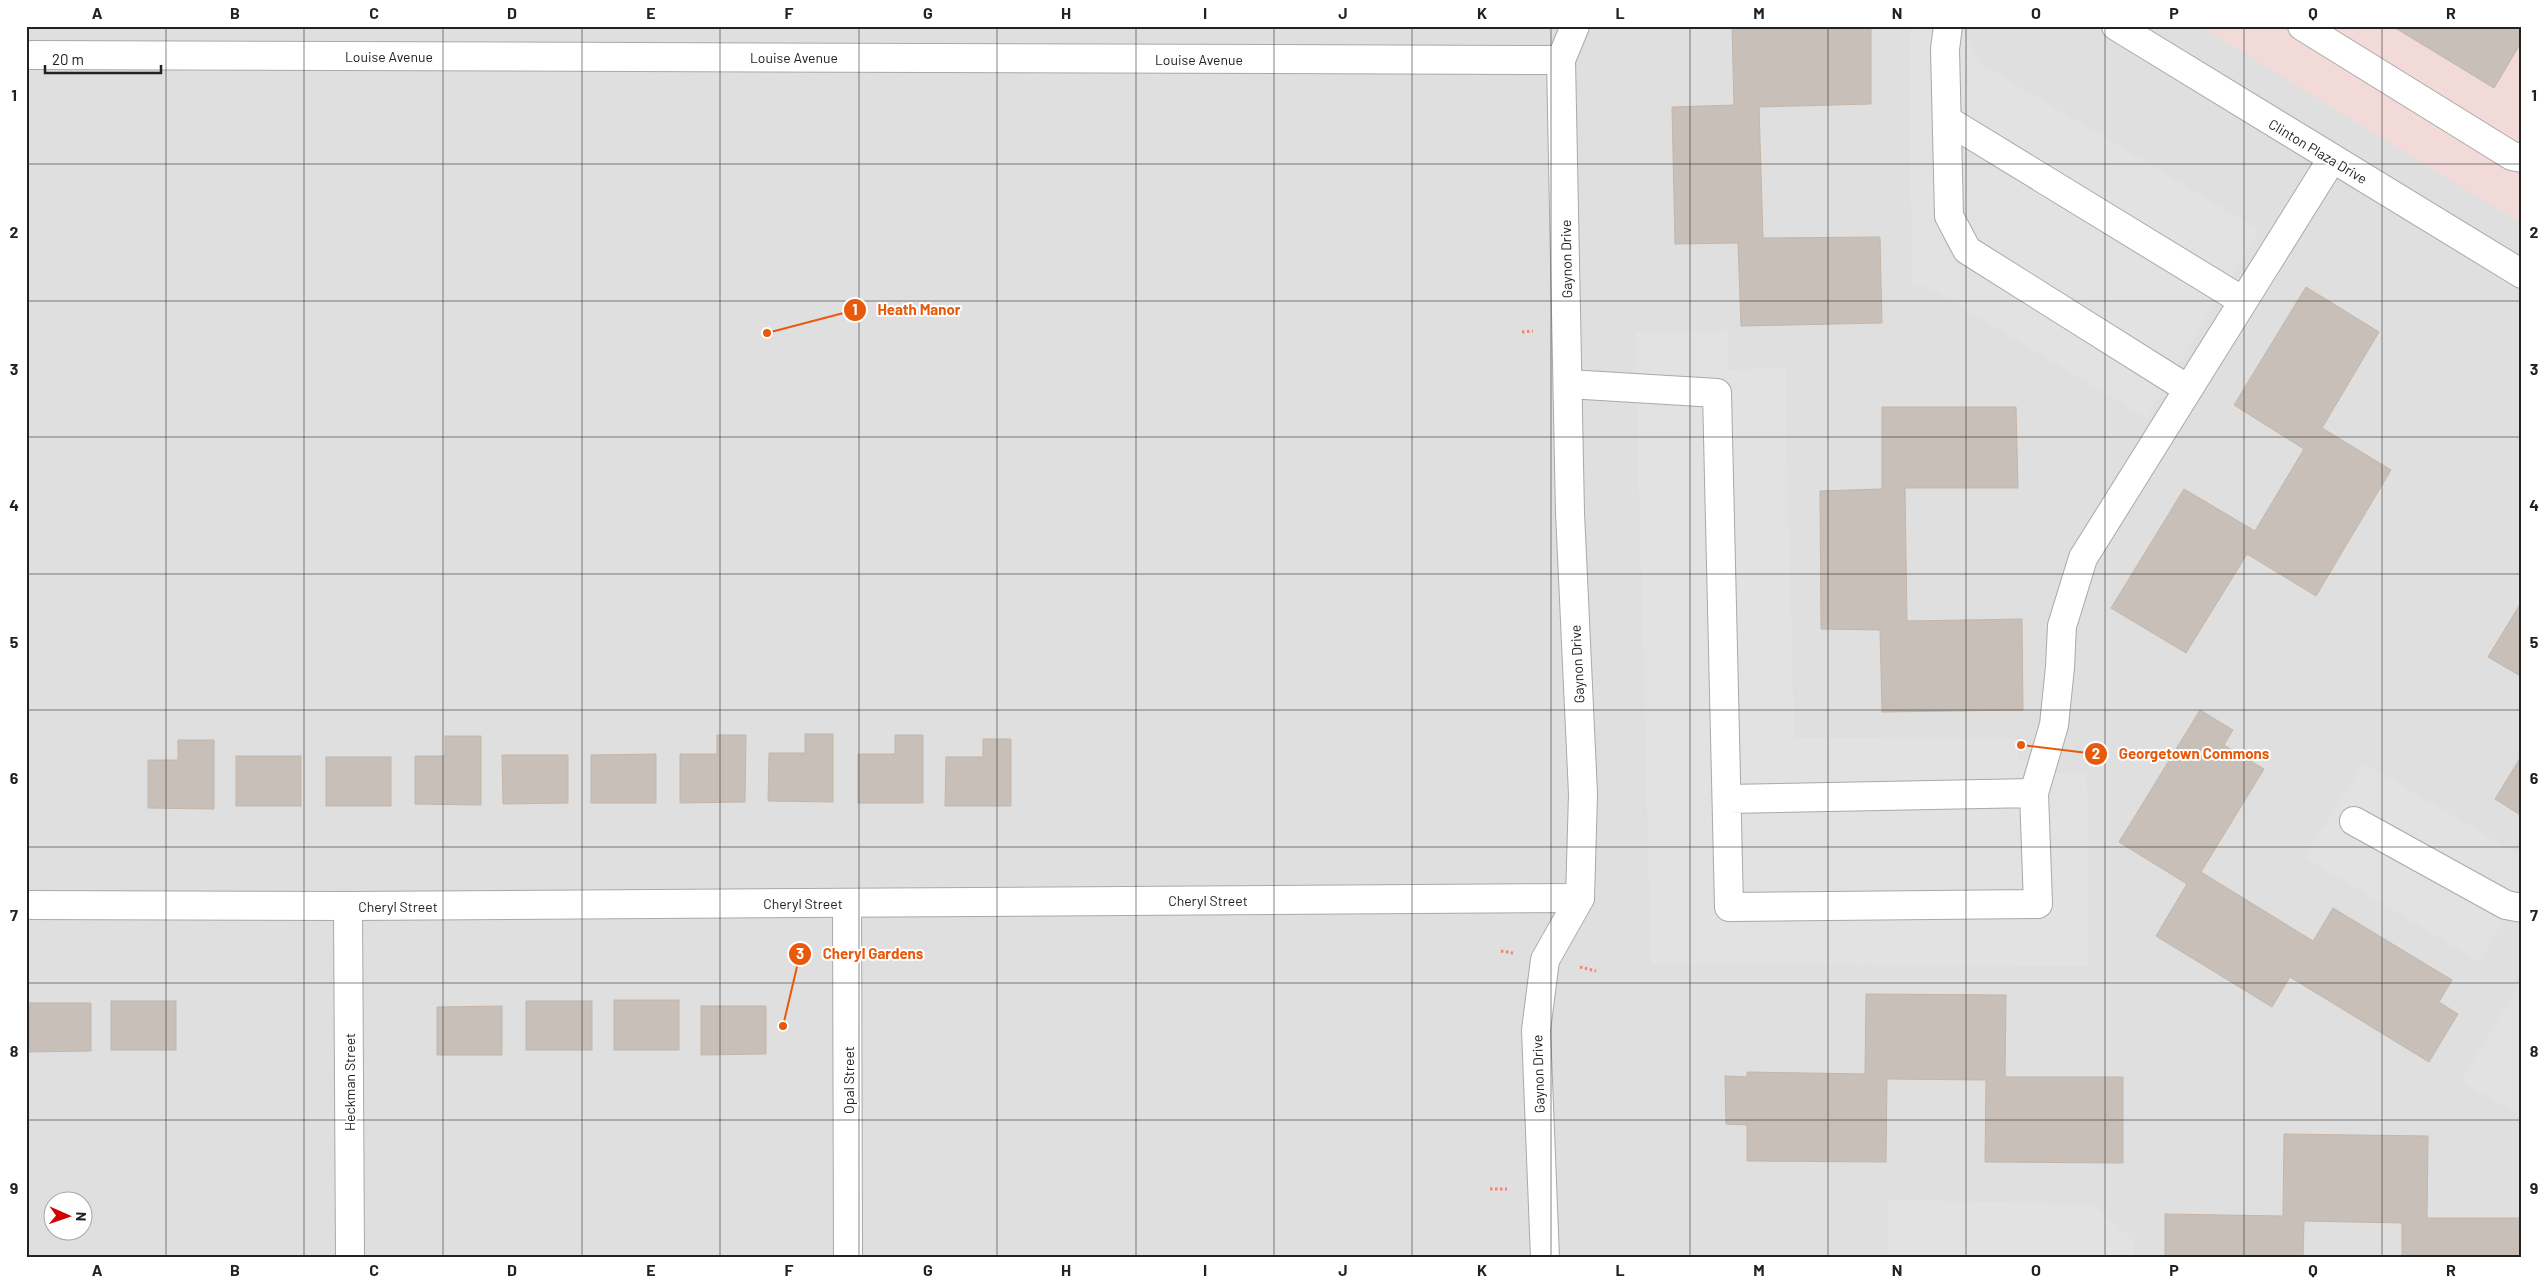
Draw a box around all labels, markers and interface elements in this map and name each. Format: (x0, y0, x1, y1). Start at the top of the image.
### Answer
text: A (92, 3, 103, 22)
text: B (230, 3, 240, 22)
text: C (369, 3, 379, 22)
text: D (507, 3, 517, 22)
text: E (646, 3, 656, 22)
text: F (785, 3, 794, 22)
text: G (923, 3, 933, 22)
text: H (1061, 3, 1071, 22)
text: I (1203, 3, 1207, 22)
text: J (1338, 3, 1348, 22)
text: K (1477, 3, 1487, 22)
text: L (1615, 3, 1625, 22)
text: M (1753, 3, 1765, 22)
text: N (1892, 3, 1902, 22)
text: O (2031, 3, 2041, 22)
text: P (2169, 3, 2179, 22)
text: Q (2308, 3, 2318, 22)
text: R (2446, 3, 2456, 22)
scale bar (45, 42, 161, 74)
street label: Louise Avenue (345, 48, 433, 65)
street label: Louise Avenue (750, 49, 838, 66)
text: 20 m (52, 50, 84, 68)
street label: Louise Avenue (1155, 51, 1243, 68)
text: 1 (11, 85, 17, 104)
text: 1 (2531, 85, 2537, 104)
street label: Clinton Plaza Drive (2266, 115, 2370, 187)
street label: Gaynon Drive (1557, 220, 1575, 298)
text: 2 (10, 222, 19, 241)
text: 2 (2530, 222, 2539, 241)
callout: Heath Manor (842, 295, 970, 325)
text: 1 (852, 300, 858, 318)
text: Heath Manor (877, 300, 961, 318)
text: 3 (10, 359, 18, 378)
text: 3 (2530, 359, 2538, 378)
text: 4 (9, 495, 19, 514)
text: 4 (2529, 495, 2539, 514)
street label: Gaynon Drive (1566, 624, 1588, 704)
text: 5 (10, 632, 19, 651)
text: 5 (2530, 632, 2539, 651)
callout: Georgetown Commons (2084, 739, 2279, 769)
text: 2 (2092, 744, 2100, 762)
text: Georgetown Commons (2119, 744, 2270, 762)
text: 6 (10, 768, 19, 787)
text: 6 (2530, 768, 2539, 787)
street label: Cheryl Street (1168, 892, 1248, 909)
street label: Cheryl Street (763, 895, 843, 912)
street label: Cheryl Street (358, 898, 438, 915)
text: 7 (10, 905, 18, 924)
text: 7 (2530, 905, 2538, 924)
callout: Cheryl Gardens (788, 939, 933, 969)
text: 3 (796, 944, 804, 962)
text: Cheryl Gardens (823, 944, 924, 962)
street label: Heckman Street (341, 1033, 358, 1131)
street label: Gaynon Drive (1528, 1034, 1548, 1114)
text: 8 (10, 1041, 19, 1060)
text: 8 (2530, 1041, 2539, 1060)
street label: Opal Street (840, 1046, 857, 1114)
text: 9 (10, 1178, 18, 1197)
text: 9 (2530, 1178, 2538, 1197)
north arrow (42, 1192, 92, 1242)
text: N (73, 1212, 90, 1221)
text: A (92, 1260, 103, 1279)
text: B (230, 1260, 240, 1279)
text: C (369, 1260, 379, 1279)
text: D (507, 1260, 517, 1279)
text: E (646, 1260, 656, 1279)
text: F (785, 1260, 794, 1279)
text: G (923, 1260, 933, 1279)
text: H (1061, 1260, 1071, 1279)
text: I (1203, 1260, 1207, 1279)
text: J (1338, 1260, 1348, 1279)
text: K (1477, 1260, 1487, 1279)
text: L (1615, 1260, 1625, 1279)
text: M (1753, 1260, 1765, 1279)
text: N (1892, 1260, 1902, 1279)
text: O (2031, 1260, 2041, 1279)
text: P (2169, 1260, 2179, 1279)
text: Q (2308, 1260, 2318, 1279)
text: R (2446, 1260, 2456, 1279)

